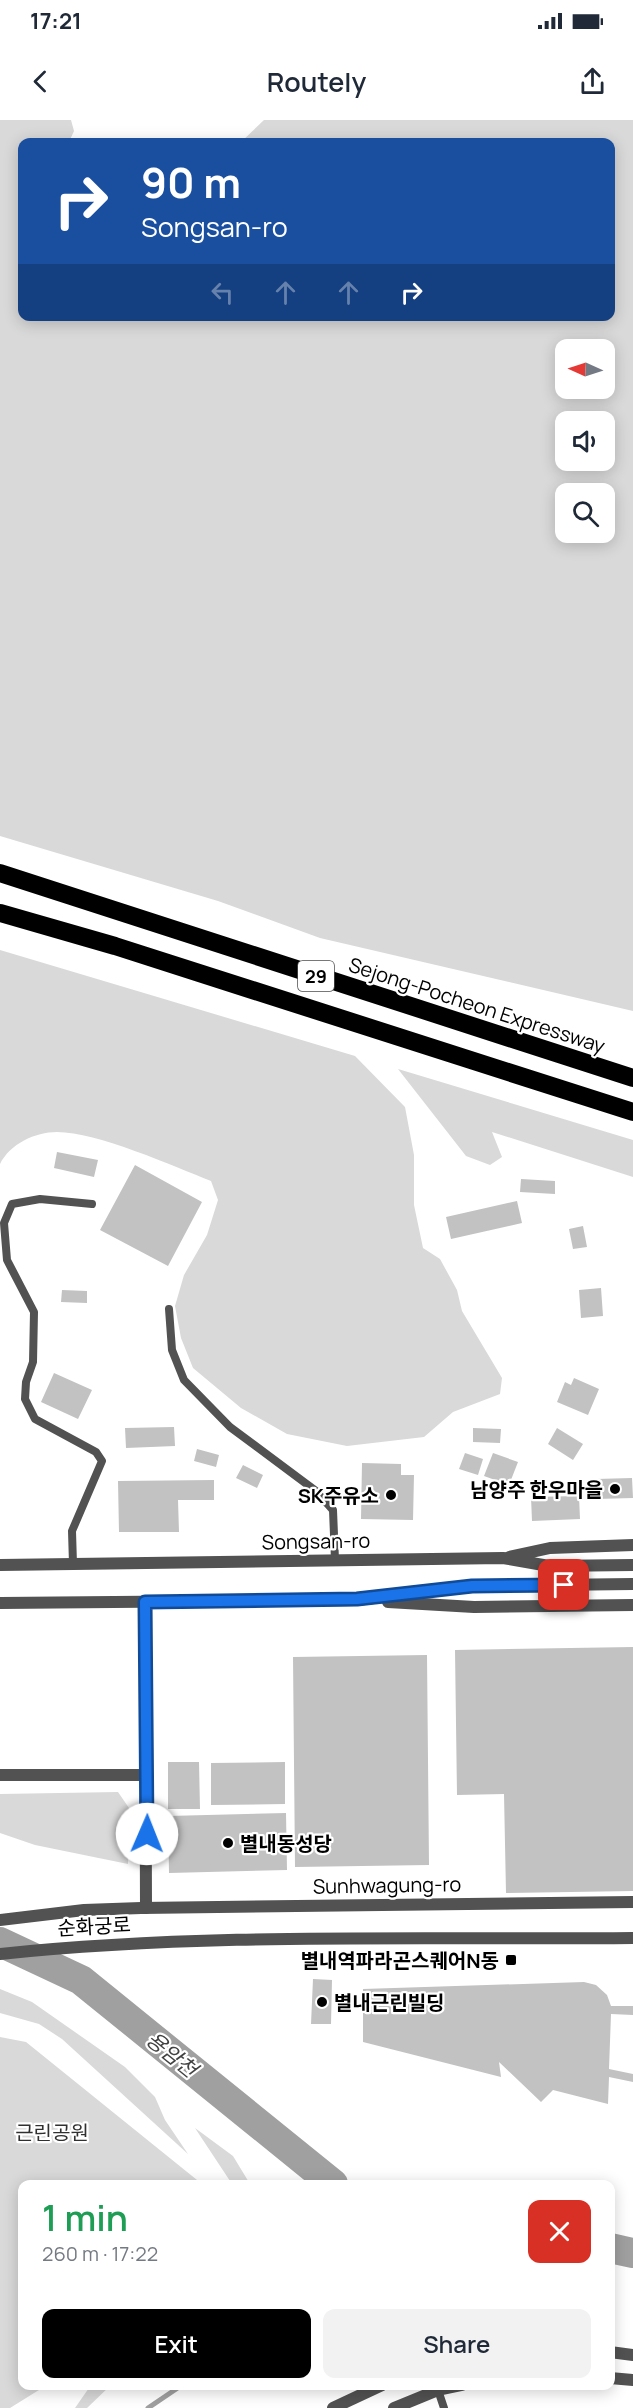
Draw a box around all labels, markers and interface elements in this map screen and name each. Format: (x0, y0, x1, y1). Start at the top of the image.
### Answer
text: 17:21 (30, 6, 82, 36)
text: Routely (267, 63, 366, 100)
icon: back (24, 65, 57, 98)
icon: share (576, 65, 609, 98)
text: 90 m (141, 153, 241, 211)
icon: right (42, 162, 120, 240)
text: Songsan-ro (141, 208, 288, 245)
icon: left (206, 276, 239, 309)
icon: ahead (269, 276, 302, 309)
icon: ahead (332, 276, 365, 309)
icon: right (395, 276, 428, 309)
north arrow (555, 339, 615, 399)
map controls (555, 339, 615, 543)
button: sound (555, 411, 615, 471)
button: search (555, 483, 615, 543)
street label: Sejong-Pocheon Expressway (345, 951, 609, 1059)
road number: 29 (298, 961, 334, 991)
place label: 남양주 한우마을 (470, 1476, 603, 1503)
place label: SK주유소 (298, 1482, 379, 1509)
marker: 남양주 한우마을 (608, 1482, 622, 1496)
marker: SK주유소 (384, 1488, 398, 1502)
street label: Songsan-ro (261, 1527, 371, 1555)
pin (538, 1559, 589, 1610)
icon: arrive (547, 1568, 580, 1601)
position arrow (115, 1802, 179, 1866)
place label: 별내동성당 (240, 1830, 332, 1857)
marker: 별내동성당 (221, 1836, 235, 1850)
street label: Sunhwagung-ro (313, 1870, 462, 1900)
street label: 순화궁로 (57, 1911, 131, 1941)
place label: 별내역파라곤스퀘어N동 (301, 1947, 499, 1974)
marker: 별내역파라곤스퀘어N동 (504, 1953, 518, 1967)
place label: 별내근린빌딩 (334, 1989, 444, 2016)
marker: 별내근린빌딩 (315, 1995, 329, 2009)
water label: 용암천 (141, 2025, 205, 2085)
park label: 근린공원 (15, 2119, 89, 2146)
text: 1 min (42, 2193, 128, 2242)
button: close (528, 2200, 591, 2263)
text: 260 m · 17:22 (42, 2240, 158, 2267)
button: Exit (42, 2309, 311, 2378)
button: Share (323, 2309, 591, 2378)

